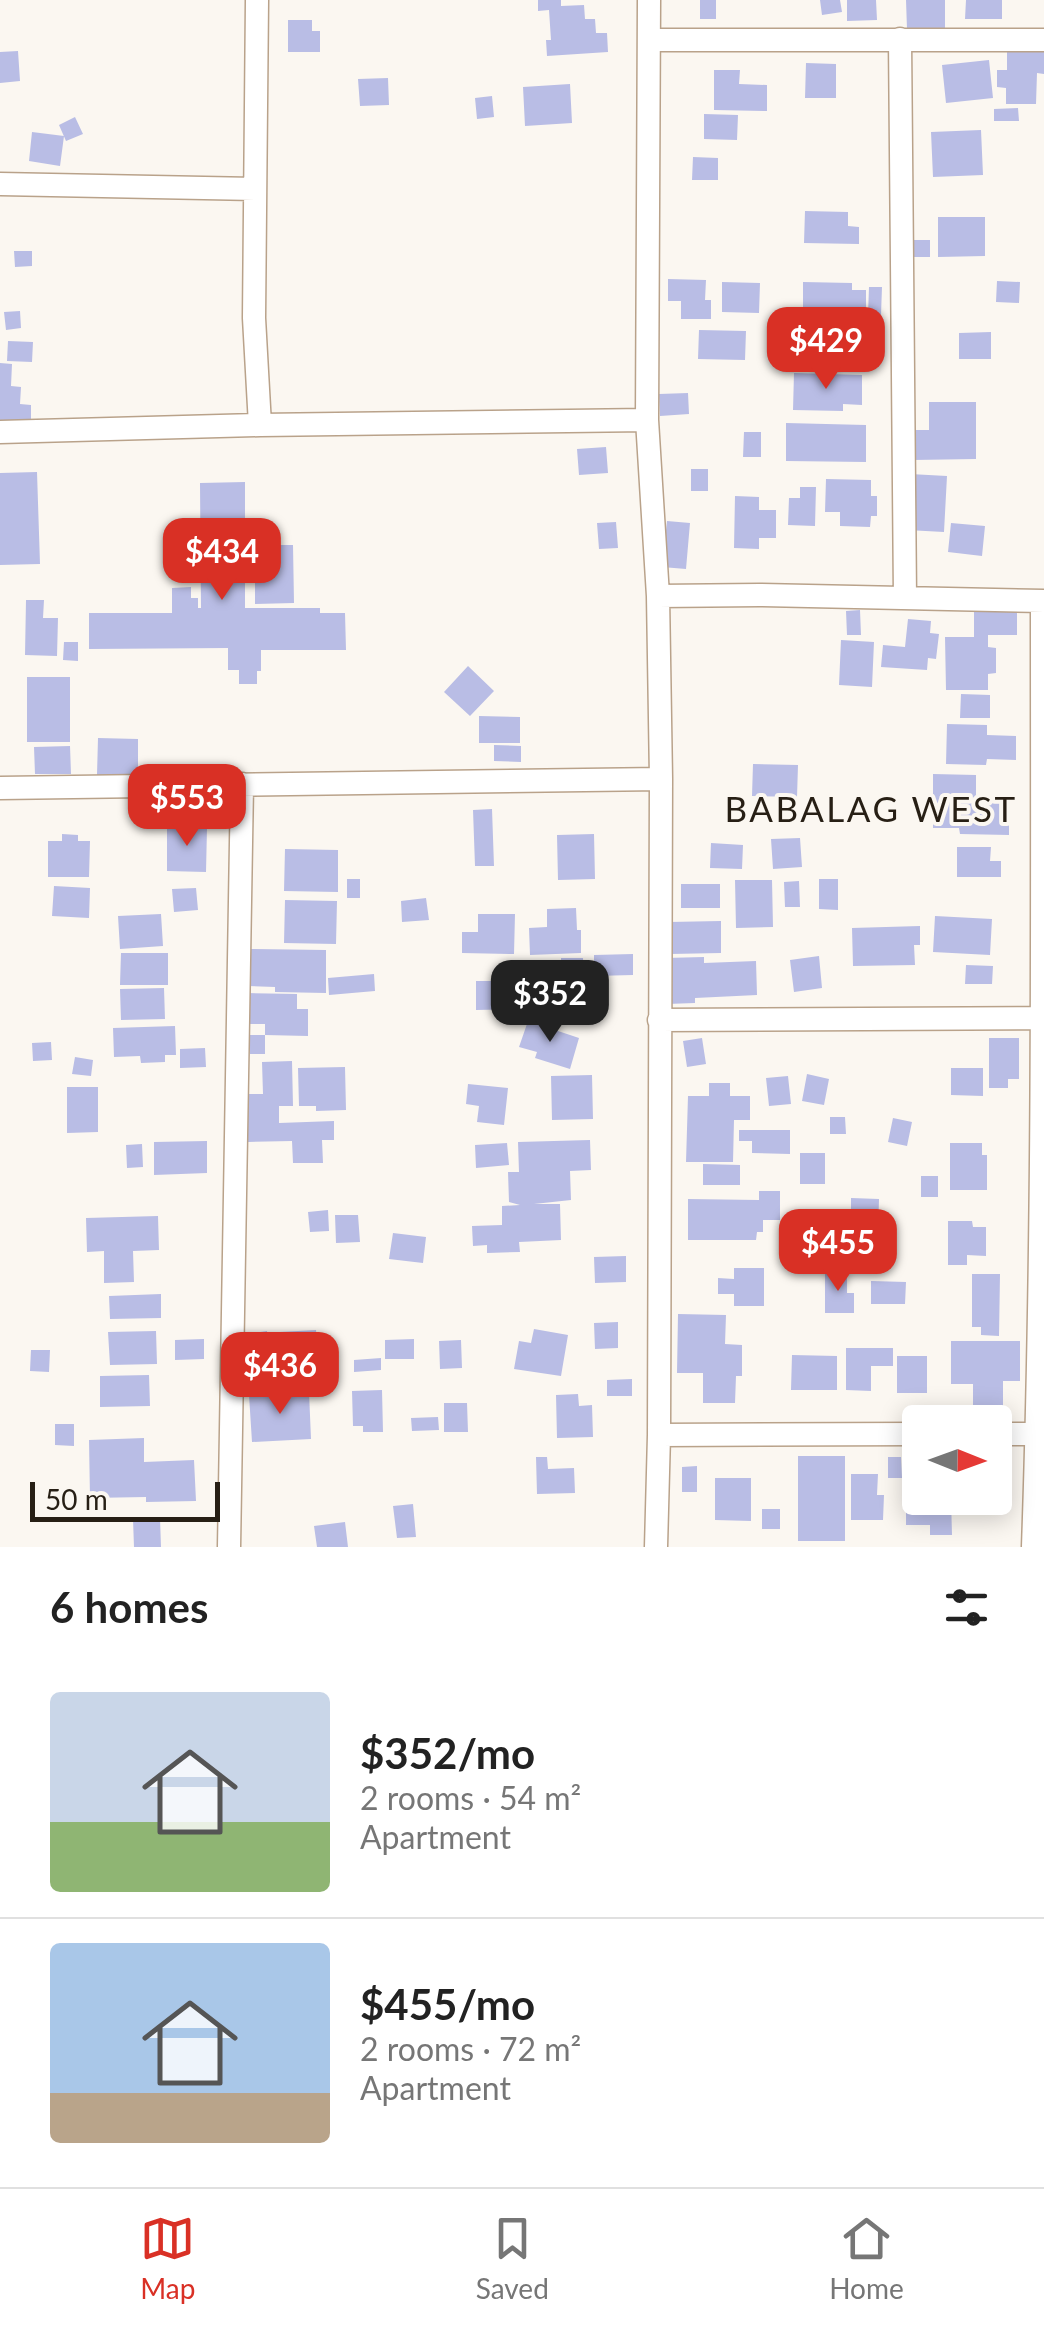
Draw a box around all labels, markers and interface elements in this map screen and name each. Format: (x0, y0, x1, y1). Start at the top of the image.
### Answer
pin: $429 (767, 307, 885, 392)
text: $429 (789, 320, 863, 359)
pin: $434 (163, 518, 281, 603)
text: $434 (185, 531, 259, 570)
pin: $553 (128, 764, 246, 849)
text: $553 (150, 777, 224, 816)
district label: BABALAG WEST (724, 787, 1018, 829)
pin: $352 (491, 960, 609, 1045)
text: $352 (513, 973, 587, 1012)
pin: $455 (779, 1209, 897, 1294)
text: $455 (801, 1222, 875, 1261)
pin: $436 (221, 1332, 339, 1417)
text: $436 (243, 1345, 317, 1384)
north arrow (902, 1405, 1012, 1515)
map controls (902, 1405, 1012, 1515)
scale bar (30, 1477, 220, 1522)
text: 50 m (45, 1482, 108, 1516)
icon: filters (939, 1580, 994, 1635)
text: 6 homes (50, 1582, 208, 1632)
text: $352/mo (360, 1728, 535, 1778)
icon: home (130, 1732, 250, 1852)
text: 2 rooms · 54 m² (360, 1778, 581, 1817)
text: Apartment (360, 1817, 511, 1856)
text: $455/mo (360, 1979, 535, 2029)
icon: home (130, 1983, 250, 2103)
text: 2 rooms · 72 m² (360, 2029, 581, 2068)
text: Apartment (360, 2068, 511, 2107)
tab: Map (140, 2211, 195, 2305)
tab: Saved (476, 2211, 549, 2305)
tab: Home (829, 2211, 904, 2305)

